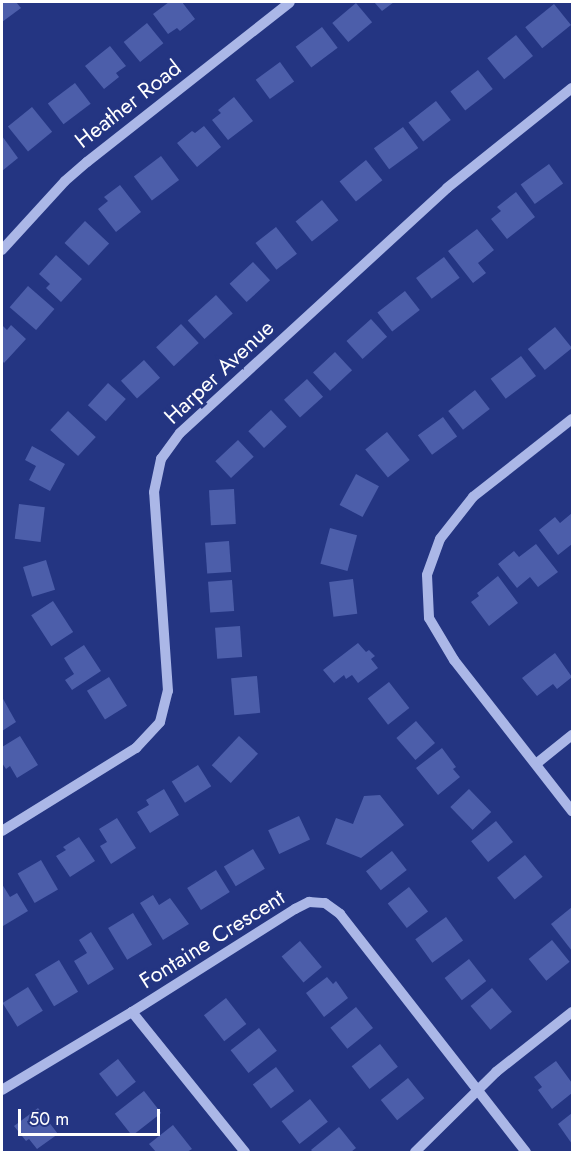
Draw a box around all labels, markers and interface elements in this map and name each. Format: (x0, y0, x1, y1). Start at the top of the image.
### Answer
street label: Heather Road (70, 54, 186, 154)
street label: Harper Avenue (159, 314, 279, 430)
street label: Fontaine Crescent (135, 884, 289, 994)
scale bar (21, 1097, 164, 1135)
text: 50 m (29, 1106, 69, 1132)

